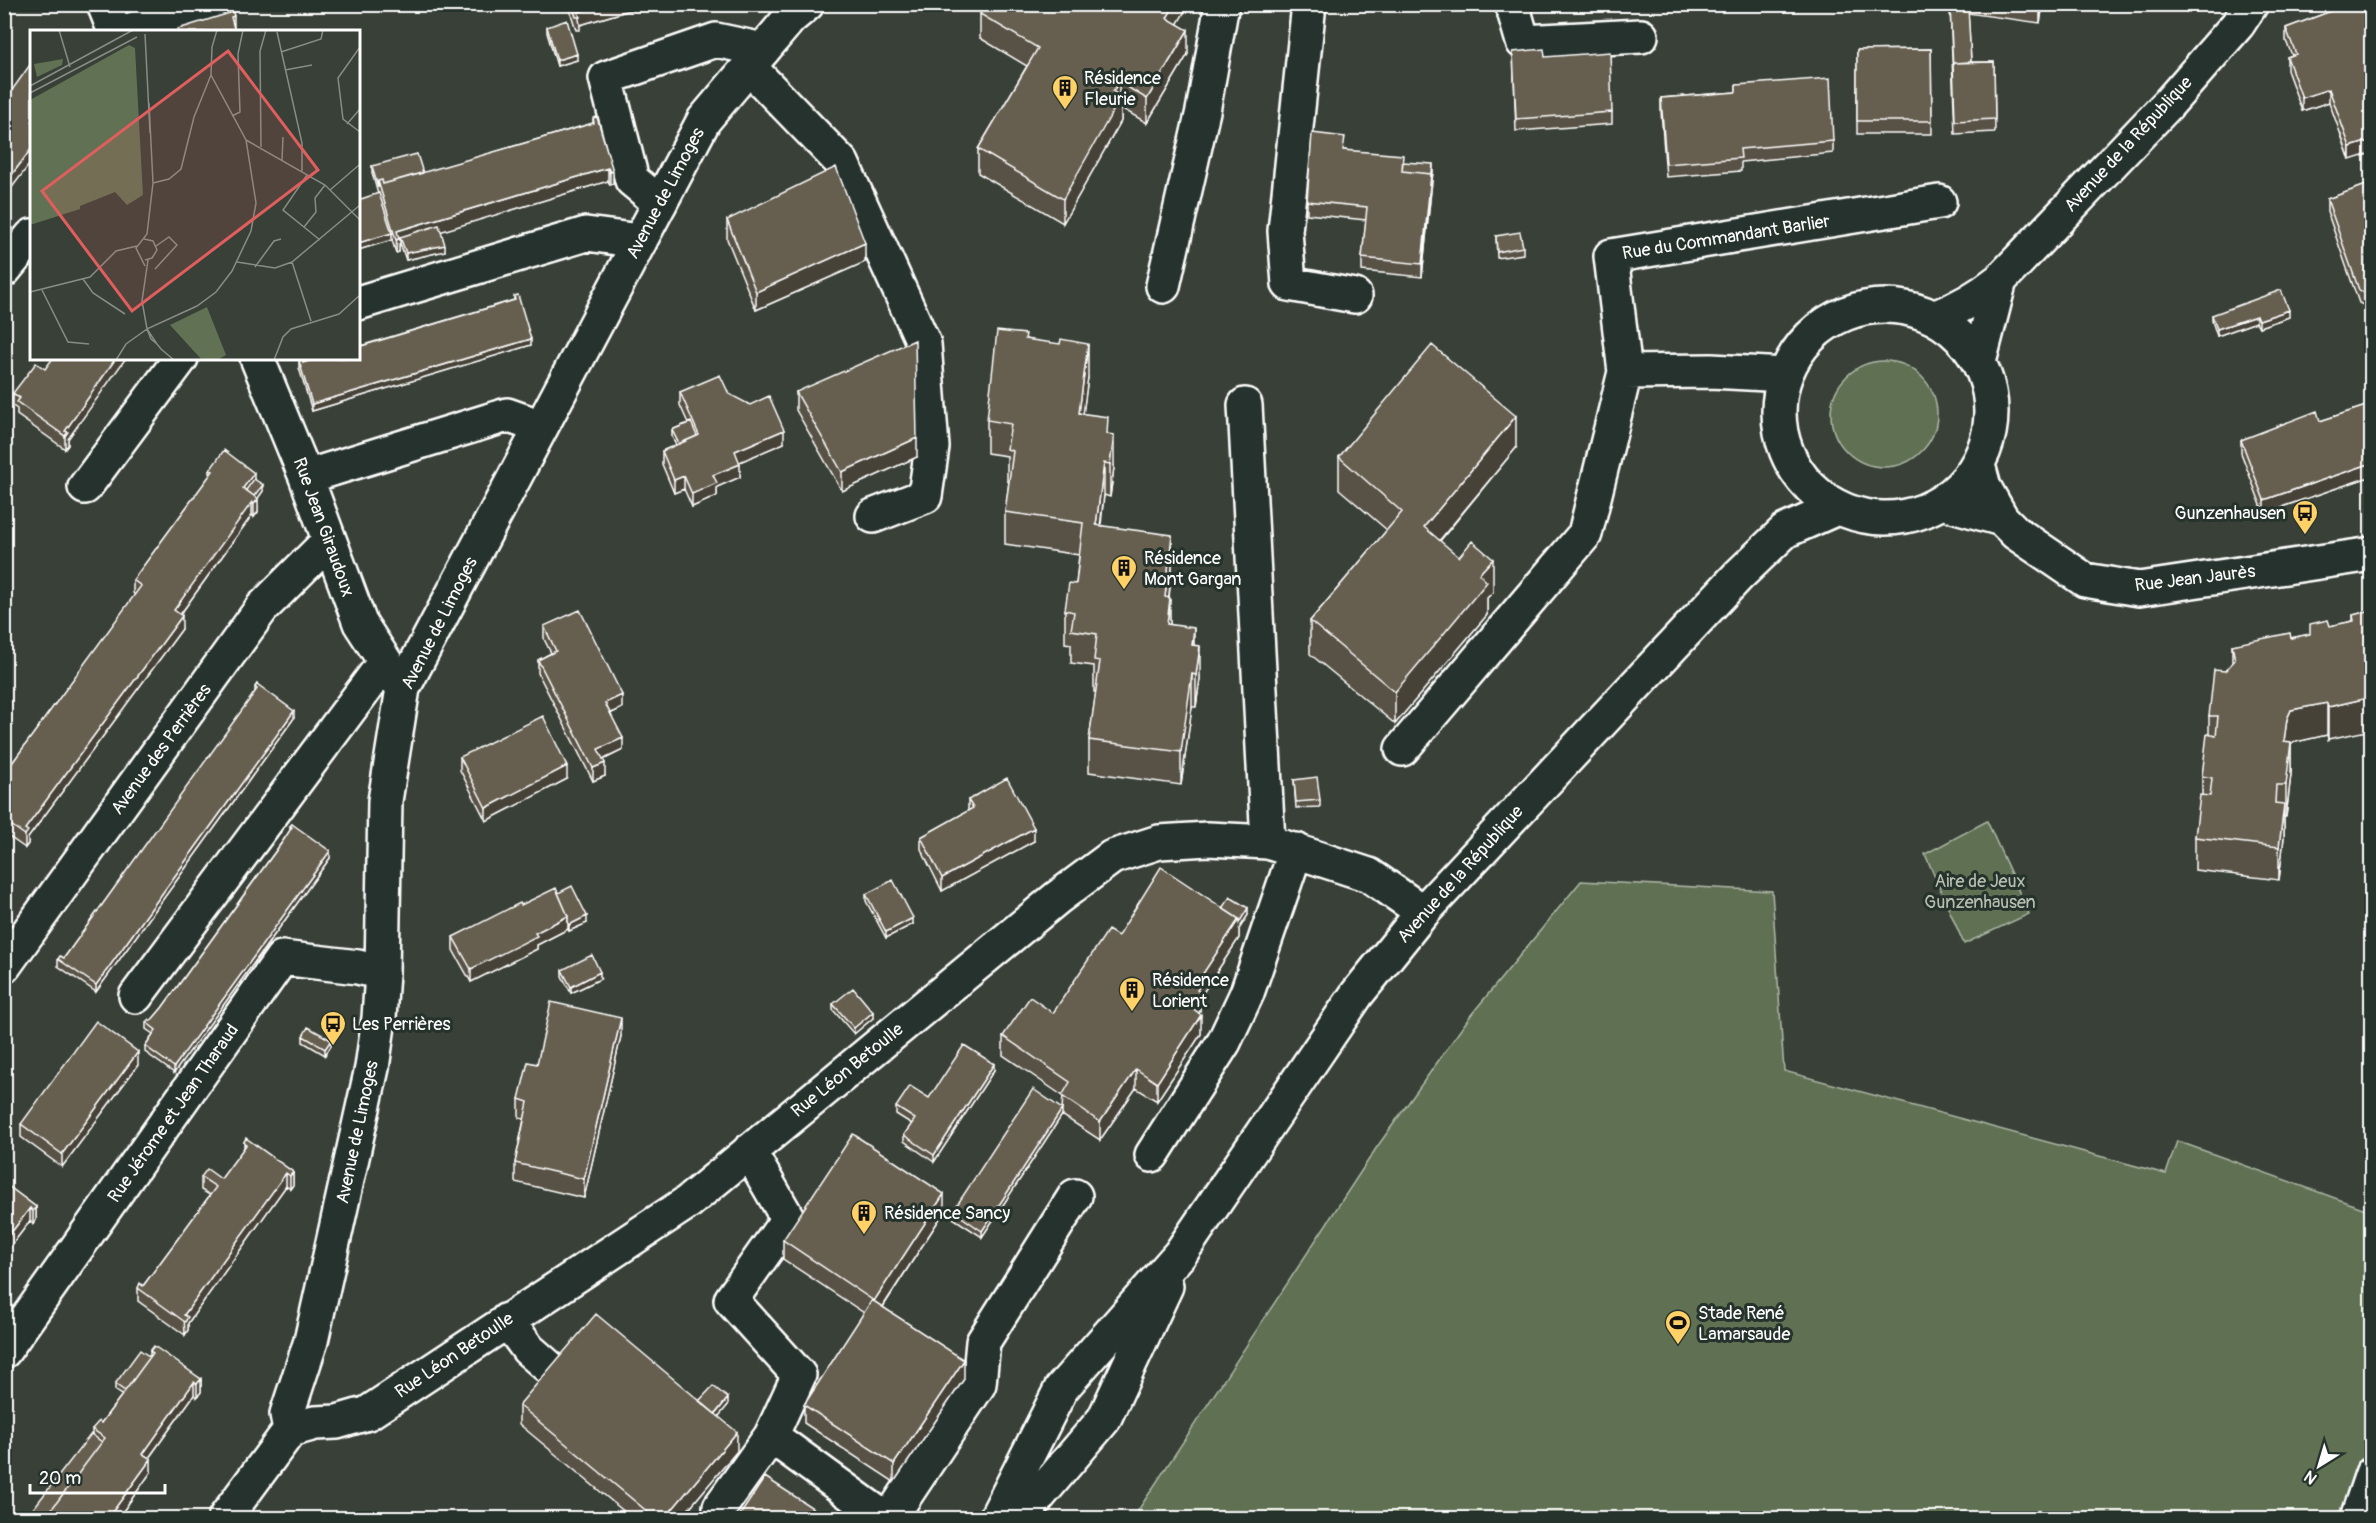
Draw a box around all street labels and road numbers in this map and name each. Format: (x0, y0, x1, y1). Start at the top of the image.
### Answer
street label: Avenue de la République (2059, 71, 2197, 217)
street label: Avenue de Limoges (621, 124, 710, 263)
street label: Rue du Commandant Barlier (1621, 210, 1832, 265)
street label: Rue Jean Giraudoux (288, 454, 359, 600)
street label: Avenue de Limoges (396, 553, 483, 693)
street label: Rue Jean Jaurès (2133, 560, 2257, 597)
street label: Avenue des Perrières (106, 679, 217, 819)
street label: Avenue de la République (1392, 800, 1528, 948)
street label: Rue Léon Betoulle (786, 1018, 908, 1123)
street label: Rue Jérome et Jean Tharaud (103, 1019, 244, 1207)
street label: Avenue de Limoges (331, 1059, 384, 1206)
street label: Rue Léon Betoulle (391, 1307, 518, 1404)

